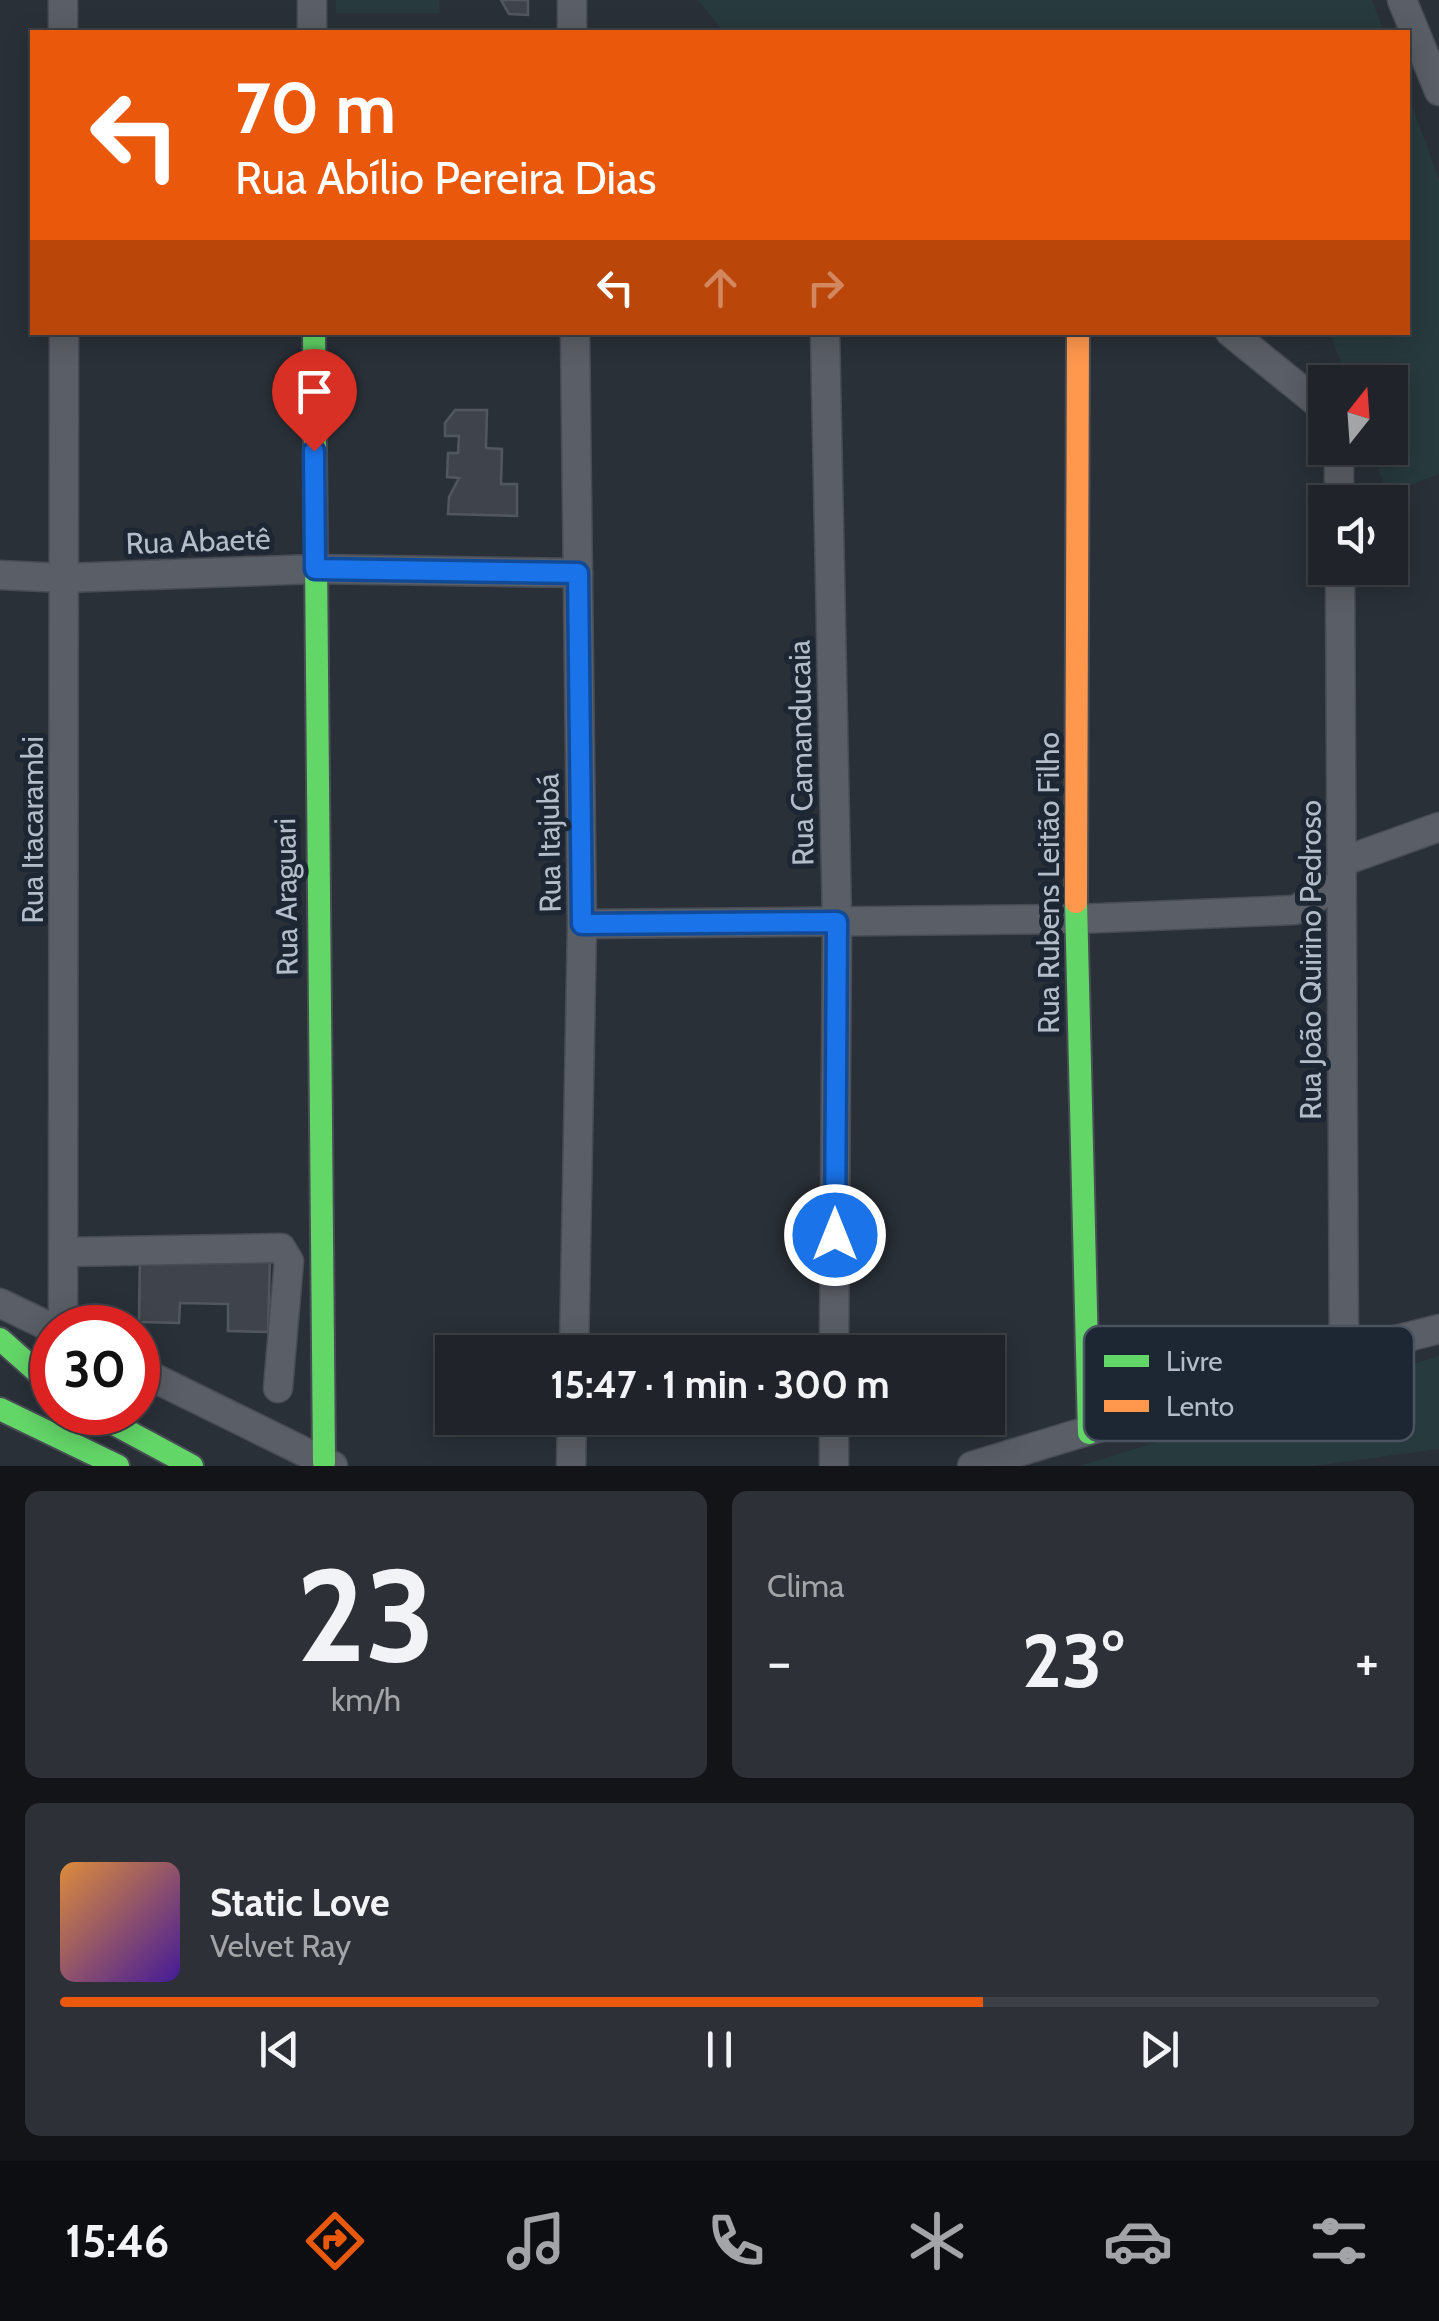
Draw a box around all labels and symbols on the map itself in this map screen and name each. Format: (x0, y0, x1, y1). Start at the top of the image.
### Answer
pin (272, 349, 357, 452)
north arrow (1308, 365, 1408, 465)
street label: Rua Abaetê (125, 520, 271, 562)
street label: Rua Camanducaia (781, 639, 821, 866)
street label: Rua Rubens Leitão Filho (1030, 732, 1067, 1034)
street label: Rua Itacarambi (14, 736, 51, 924)
street label: Rua Itajubá (529, 772, 569, 913)
street label: Rua João Quirino Pedroso (1292, 800, 1329, 1120)
street label: Rua Araguari (266, 818, 306, 976)
position arrow (783, 1183, 887, 1287)
speed limit sign: 30 (30, 1305, 160, 1435)
legend (1084, 1326, 1414, 1441)
text: Livre (1166, 1344, 1223, 1378)
text: Lento (1166, 1389, 1234, 1423)

